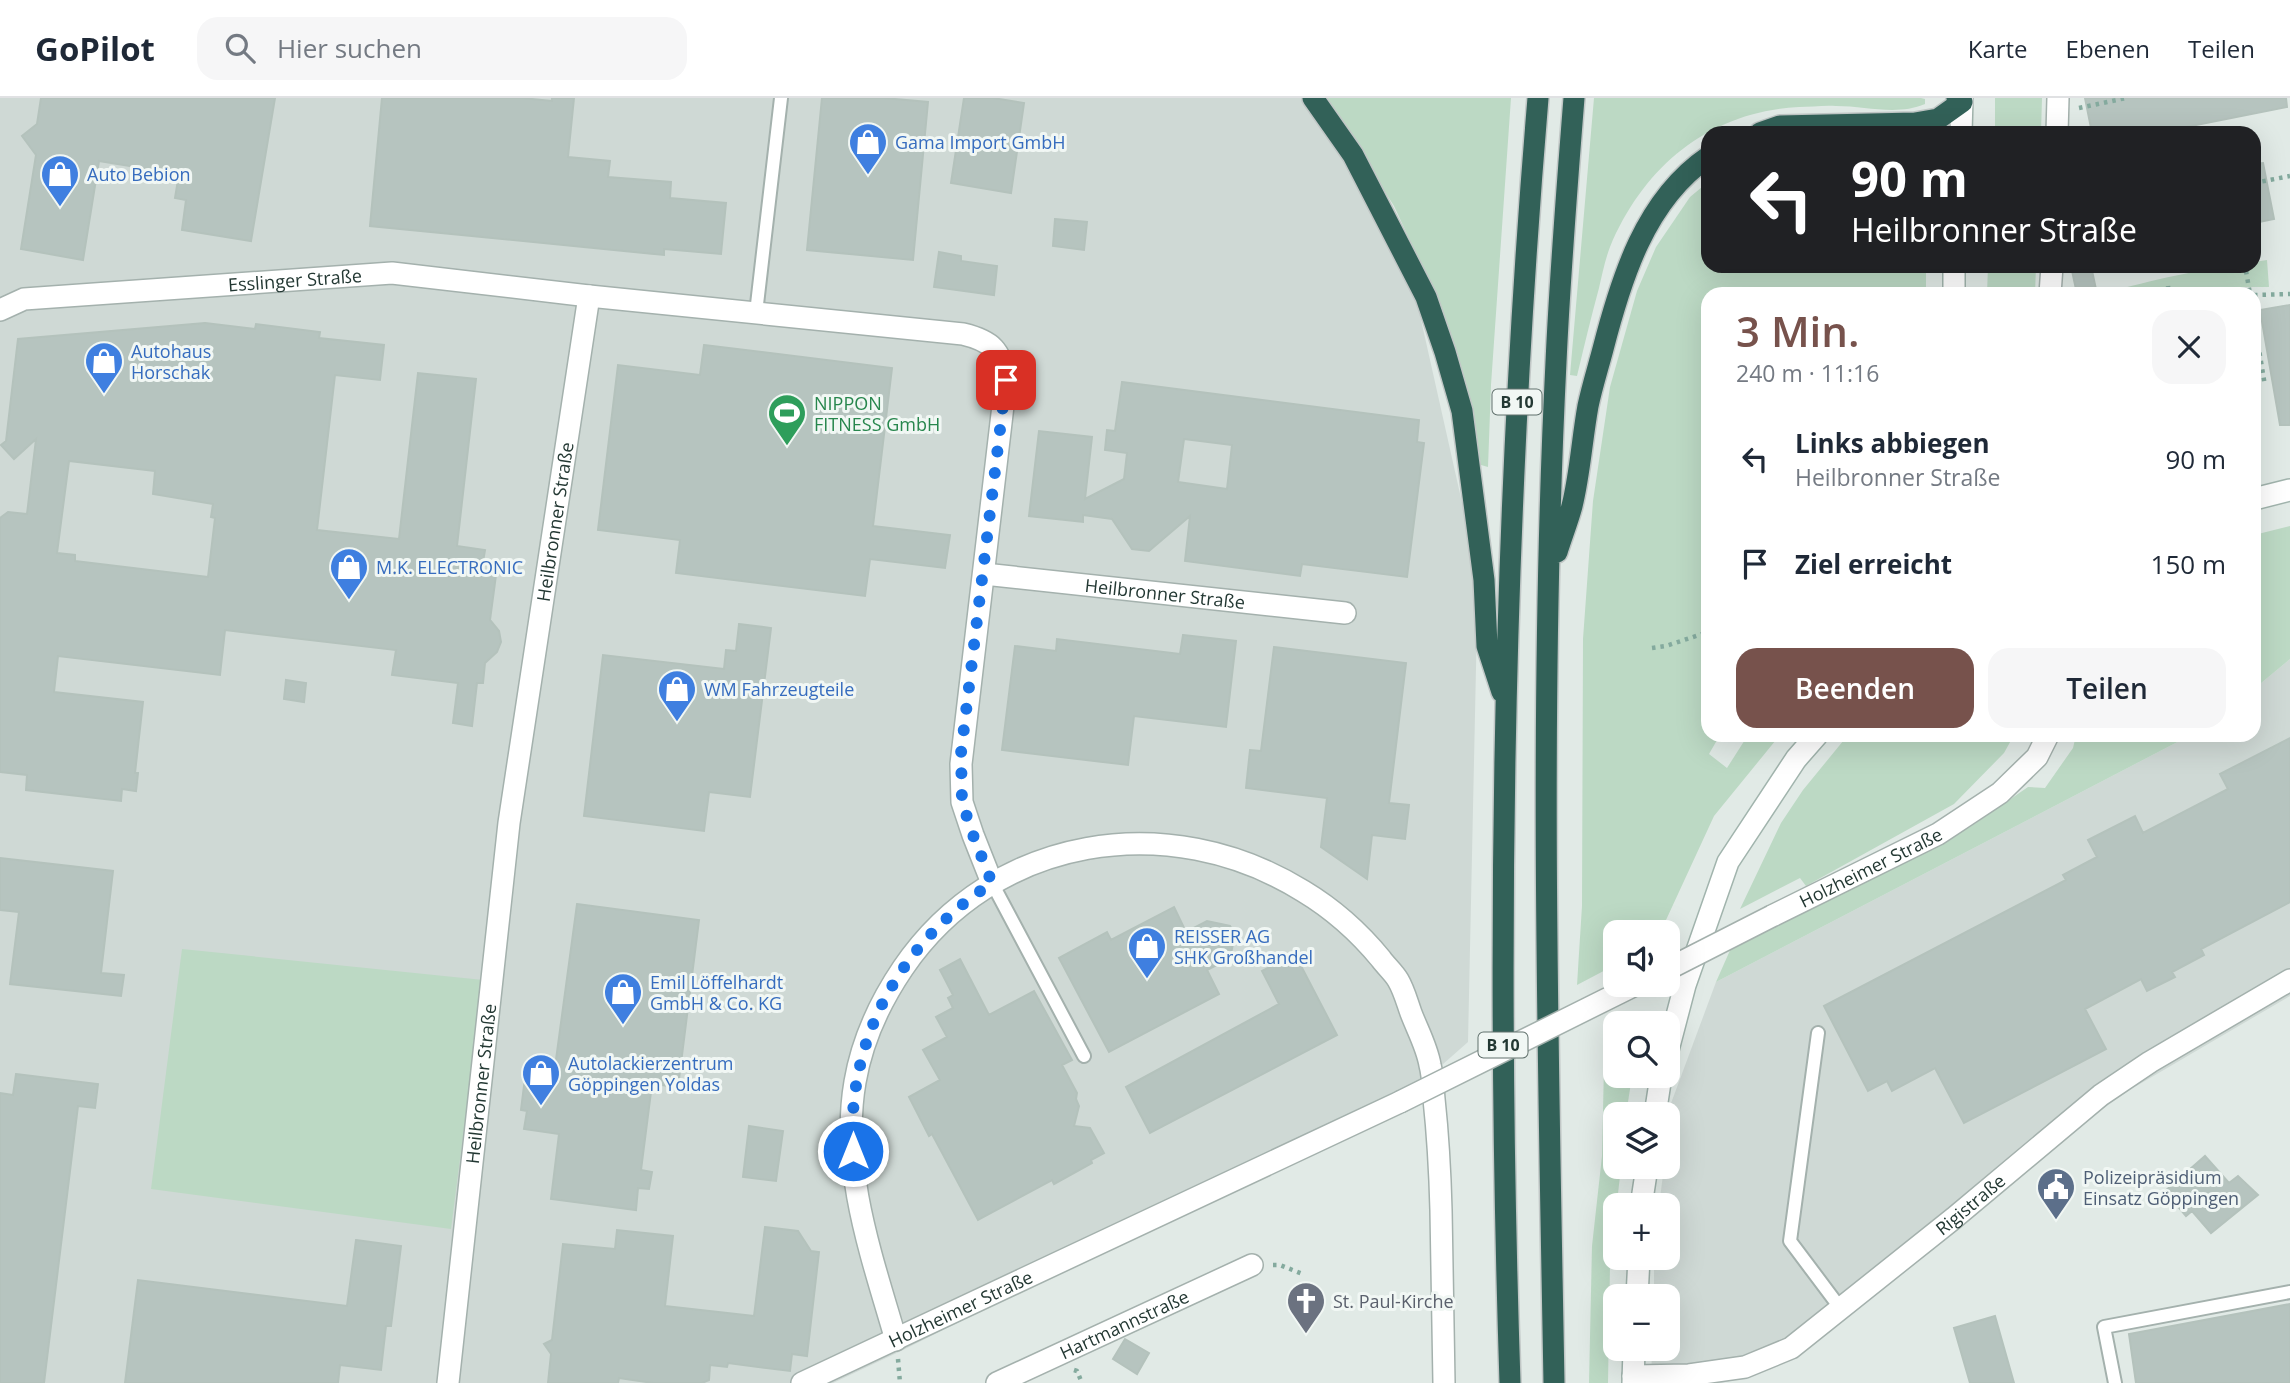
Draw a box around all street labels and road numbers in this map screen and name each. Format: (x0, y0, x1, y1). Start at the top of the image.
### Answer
street label: Esslinger Straße (227, 263, 363, 297)
road number: B 10 (1492, 390, 1542, 414)
street label: Heilbronner Straße (531, 440, 579, 603)
street label: Heilbronner Straße (1084, 573, 1246, 614)
street label: Holzheimer Straße (1795, 822, 1946, 913)
street label: Heilbronner Straße (460, 1002, 501, 1165)
road number: B 10 (1478, 1032, 1528, 1057)
street label: Rigistraße (1930, 1168, 2010, 1240)
street label: Holzheimer Straße (884, 1264, 1036, 1353)
street label: Hartmannstraße (1056, 1284, 1192, 1364)

